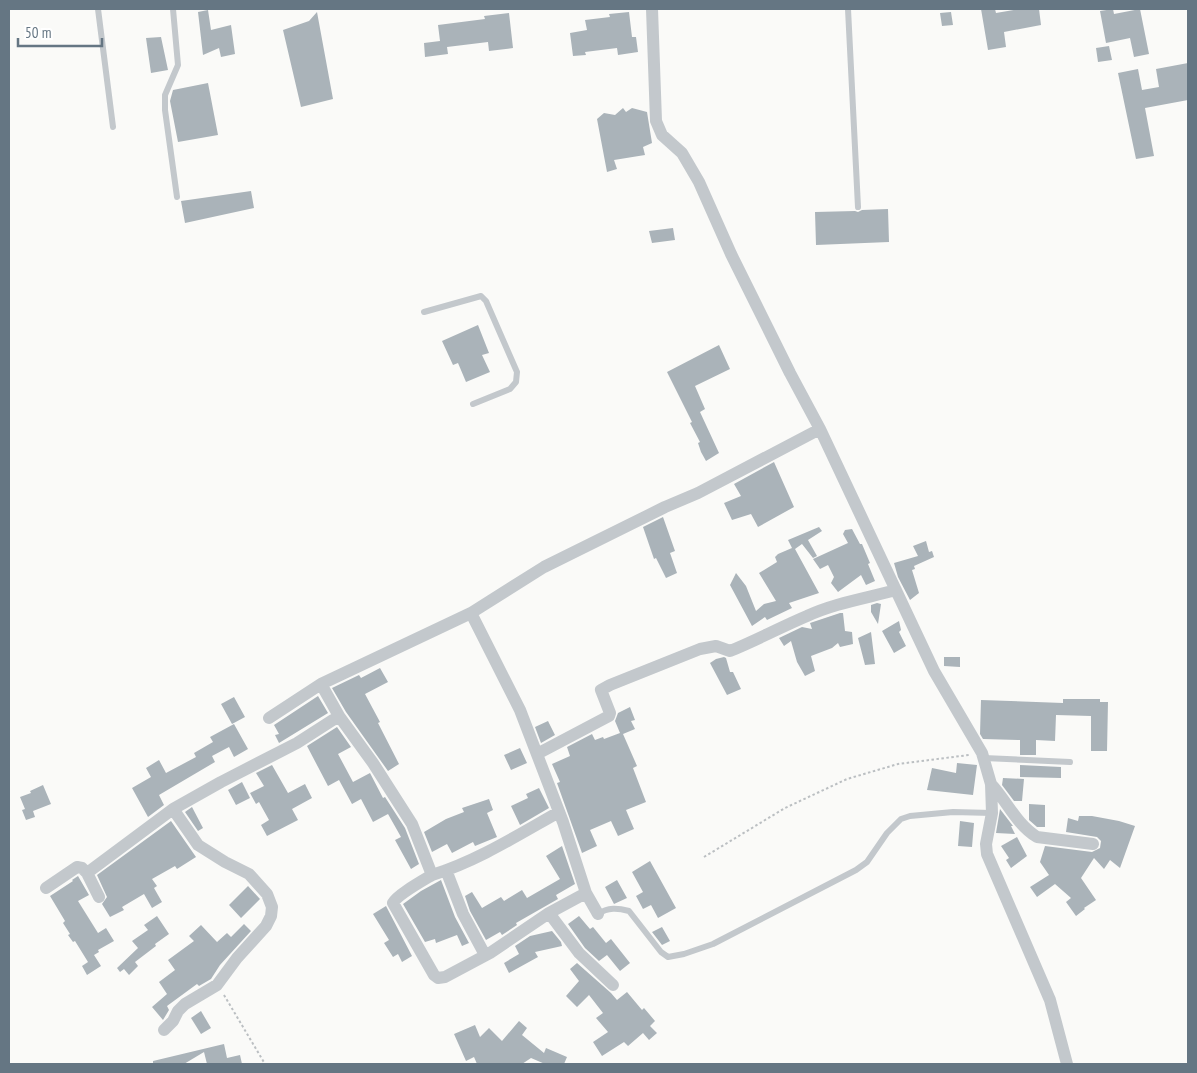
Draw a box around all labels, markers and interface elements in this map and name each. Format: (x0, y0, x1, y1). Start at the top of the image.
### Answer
scale bar (18, 15, 101, 47)
text: 50 m (25, 23, 51, 42)

